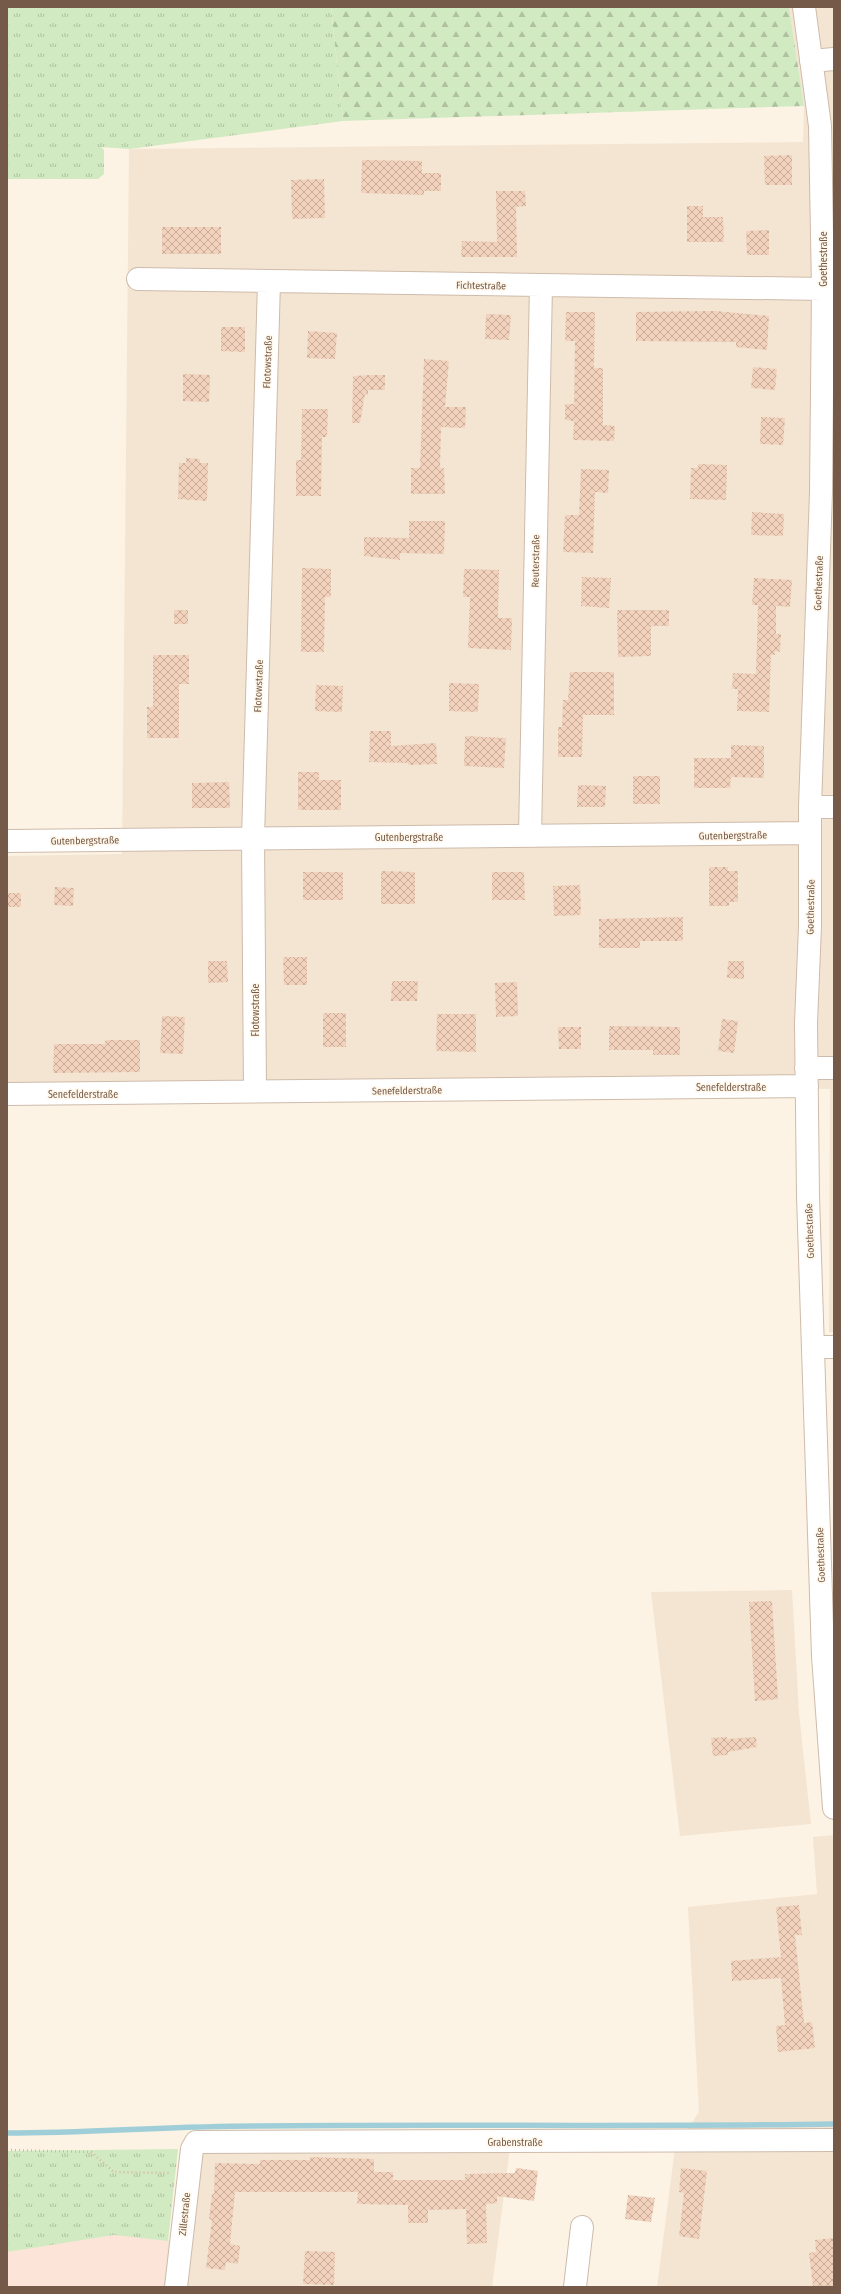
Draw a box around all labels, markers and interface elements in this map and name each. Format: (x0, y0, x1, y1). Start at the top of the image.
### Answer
street label: Goethestraße (818, 231, 830, 287)
street label: Fichtestraße (456, 280, 506, 292)
street label: Flotowstraße (261, 335, 275, 389)
street label: Reuterstraße (530, 534, 542, 588)
street label: Goethestraße (812, 555, 826, 611)
street label: Flotowstraße (252, 659, 266, 713)
street label: Gutenbergstraße (699, 829, 767, 843)
street label: Gutenbergstraße (375, 832, 443, 844)
street label: Gutenbergstraße (51, 834, 119, 848)
street label: Goethestraße (805, 879, 817, 935)
street label: Flotowstraße (250, 983, 262, 1036)
street label: Senefelderstraße (696, 1082, 766, 1094)
street label: Senefelderstraße (372, 1084, 442, 1098)
street label: Senefelderstraße (48, 1089, 118, 1101)
street label: Goethestraße (803, 1203, 817, 1259)
street label: Goethestraße (814, 1527, 828, 1583)
street label: Grabenstraße (487, 2137, 543, 2149)
street label: Zillestraße (177, 2192, 193, 2236)

